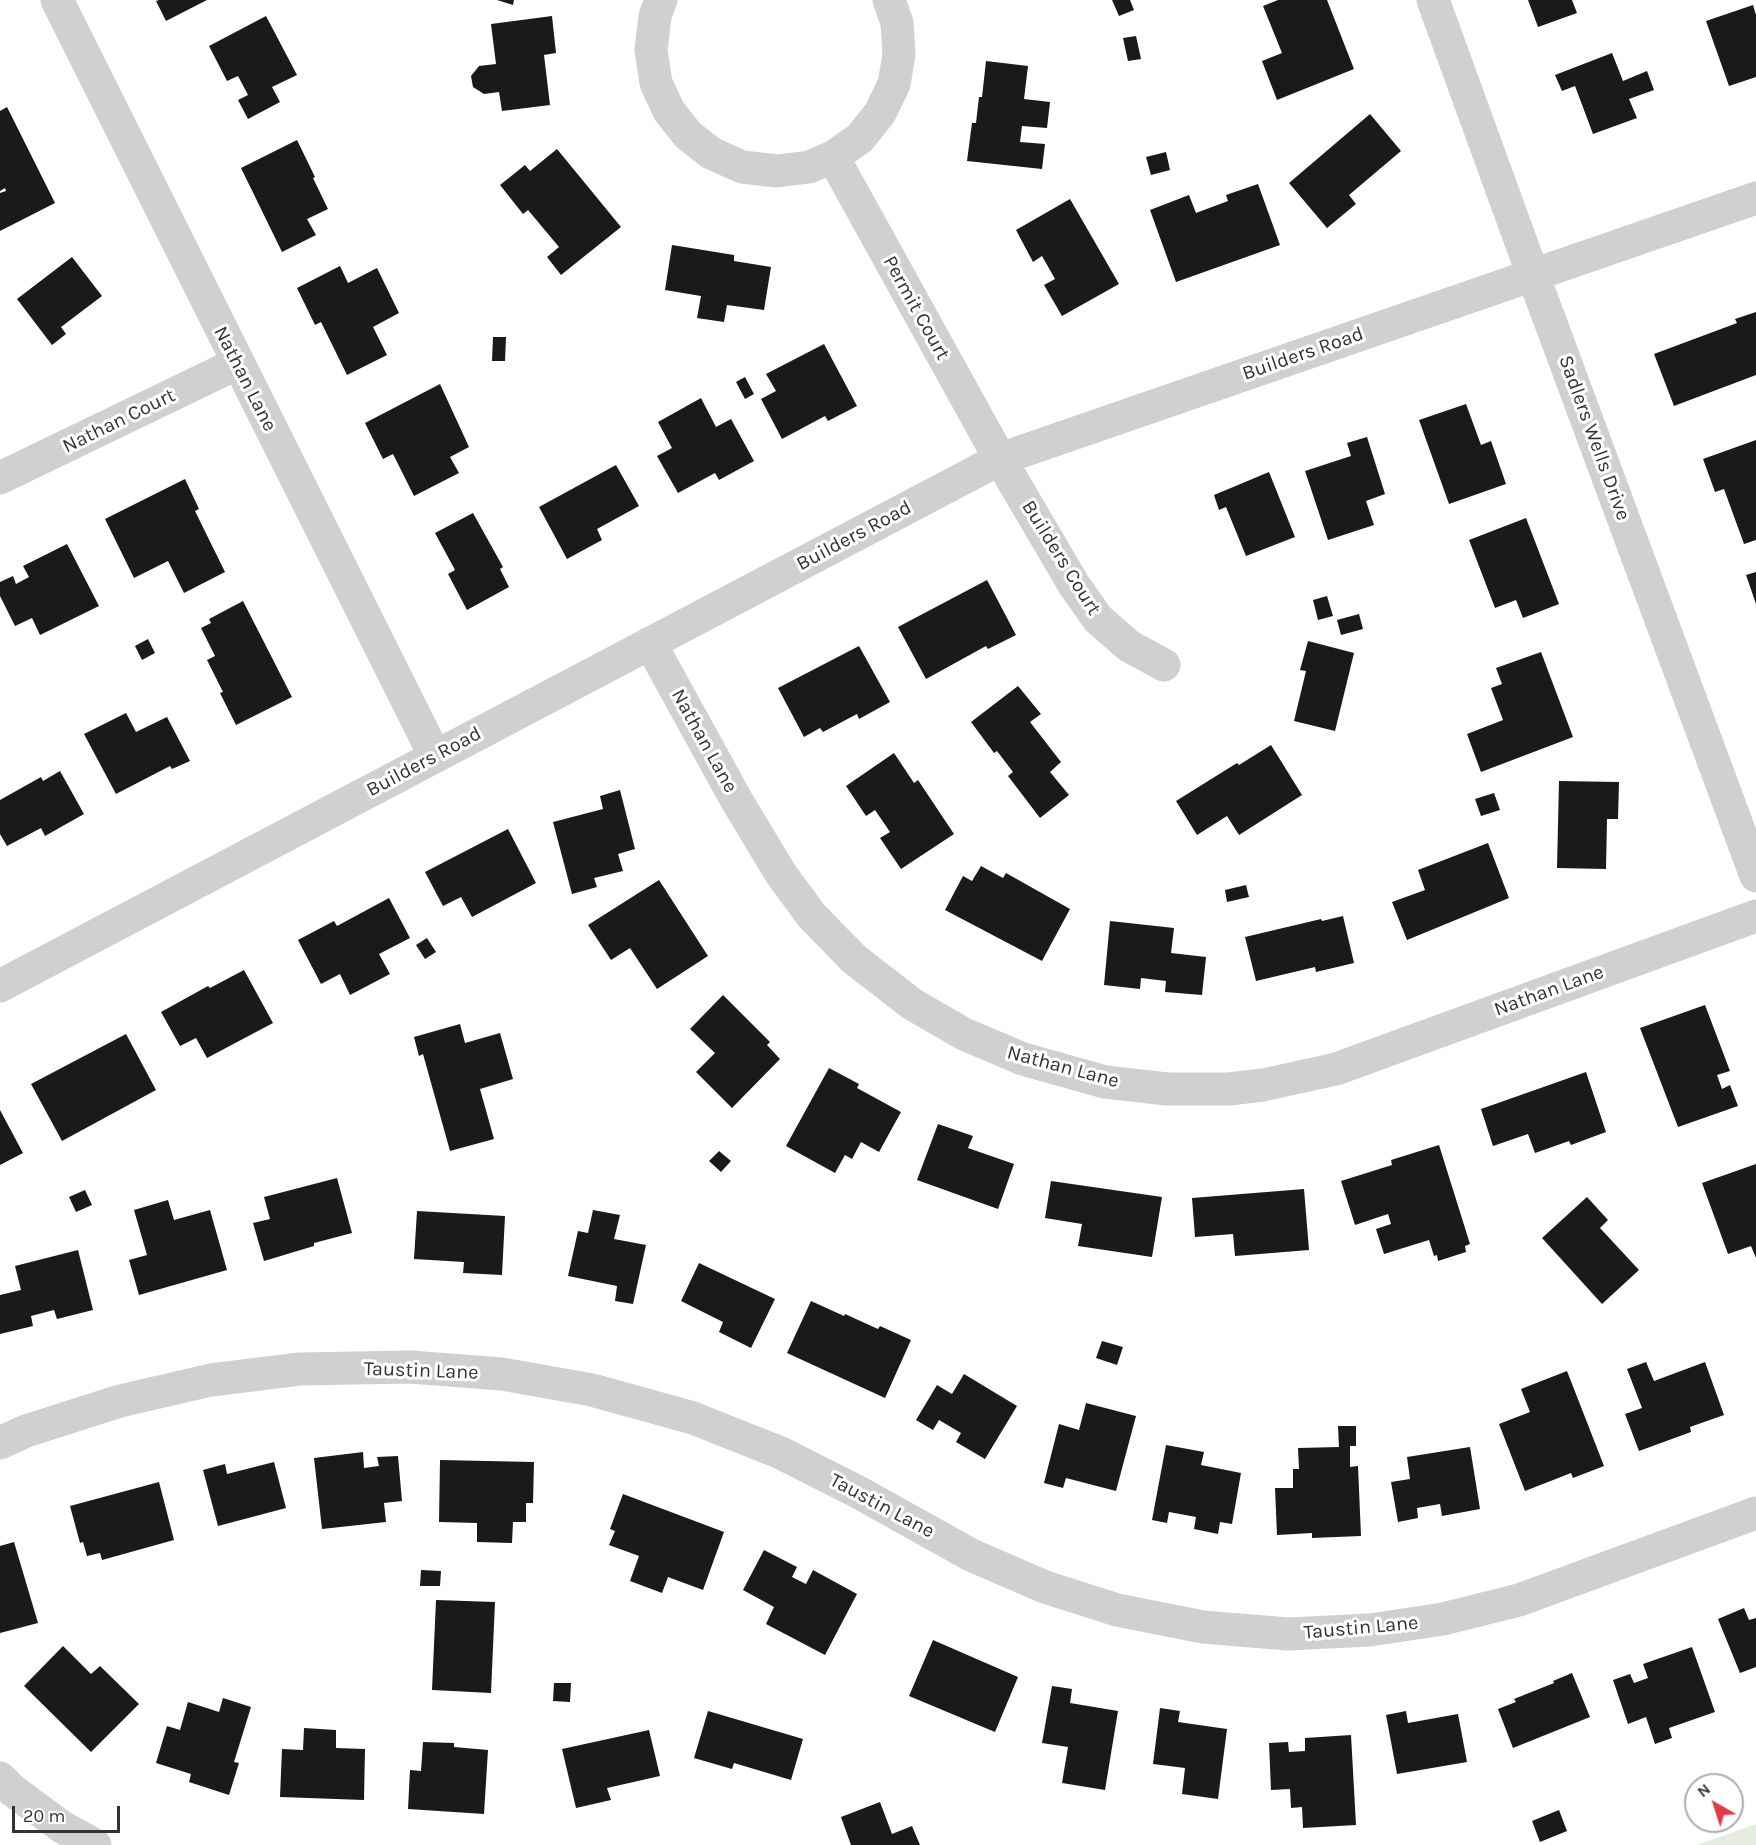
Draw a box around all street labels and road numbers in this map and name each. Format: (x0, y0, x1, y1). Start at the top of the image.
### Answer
street label: Permit Court (877, 252, 955, 364)
street label: Nathan Lane (208, 322, 282, 436)
street label: Builders Road (1239, 322, 1367, 386)
street label: Sadlers Wells Drive (1553, 352, 1635, 524)
street label: Nathan Court (59, 383, 179, 459)
street label: Builders Road (792, 496, 916, 576)
street label: Builders Court (1016, 496, 1106, 620)
street label: Nathan Lane (666, 685, 742, 797)
street label: Builders Road (362, 722, 486, 802)
street label: Nathan Lane (1491, 960, 1607, 1022)
street label: Nathan Lane (1004, 1041, 1122, 1093)
street label: Taustin Lane (363, 1357, 479, 1385)
street label: Taustin Lane (826, 1468, 938, 1544)
street label: Taustin Lane (1303, 1611, 1419, 1645)

